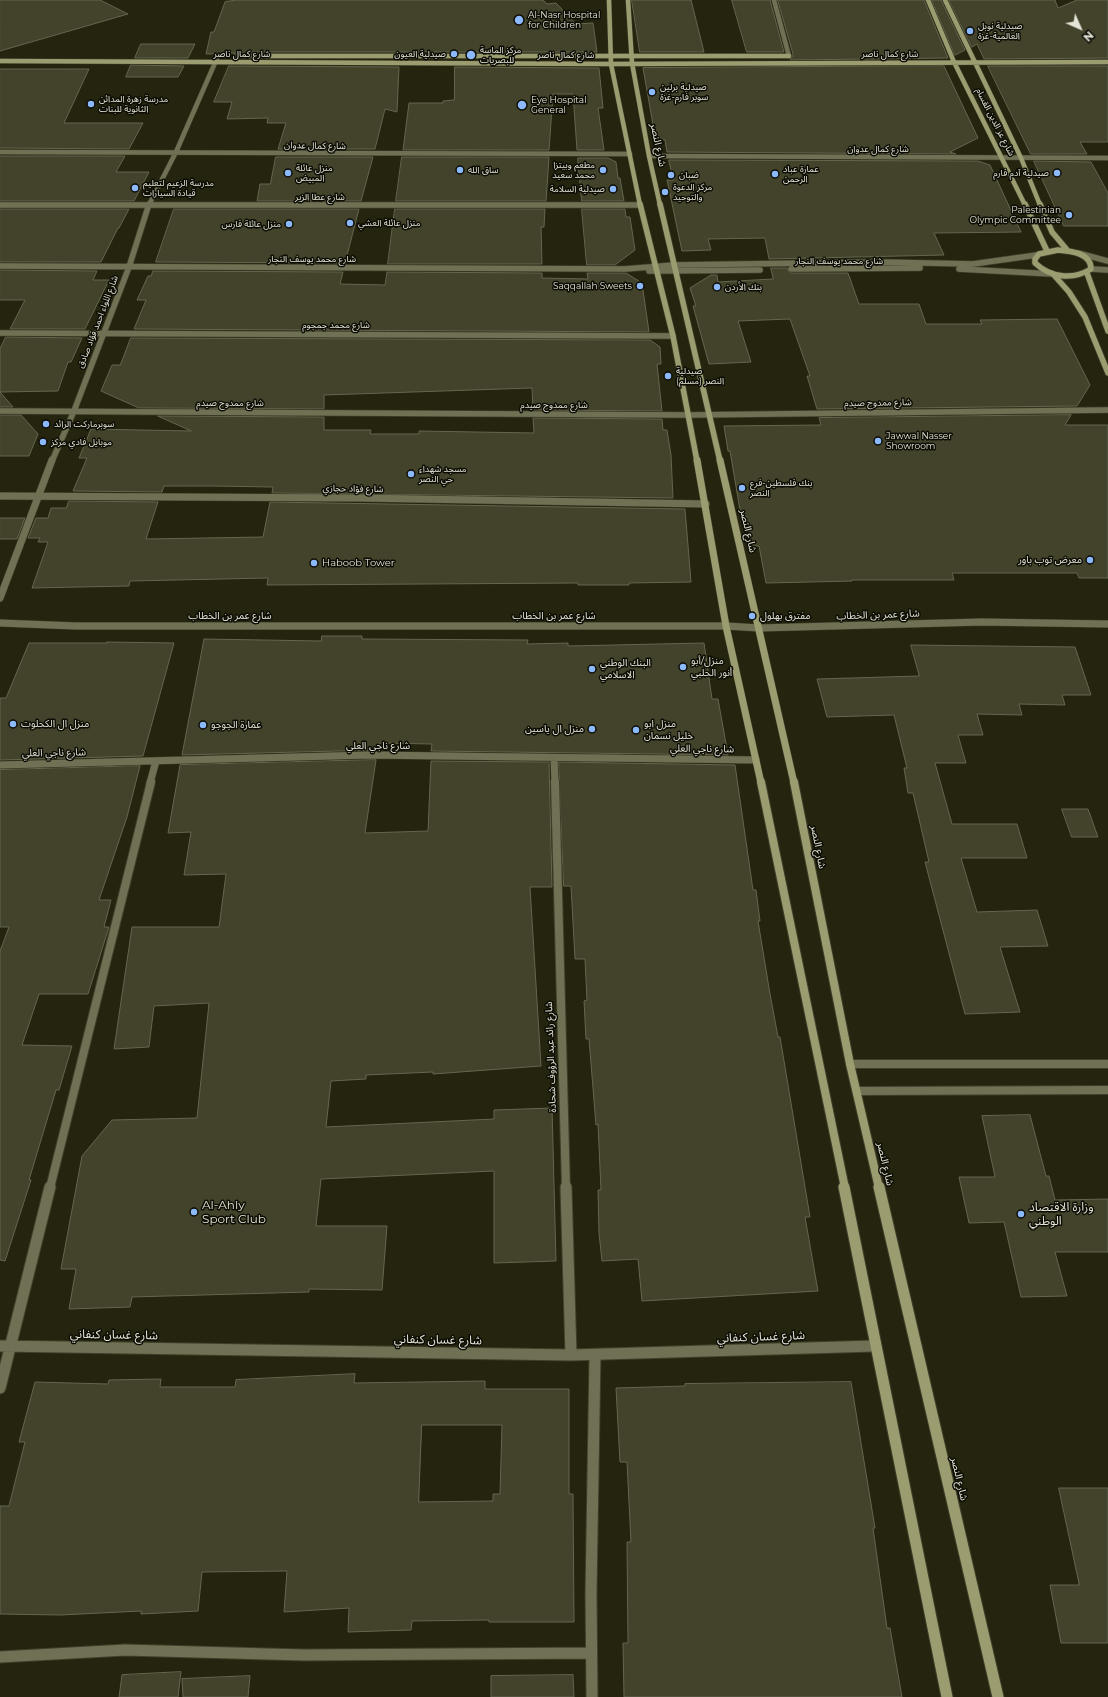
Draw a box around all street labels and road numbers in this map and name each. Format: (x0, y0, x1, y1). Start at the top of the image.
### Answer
street label: شارع كمال ناصر (214, 49, 270, 59)
street label: شارع كمال ناصر (862, 49, 918, 59)
street label: شارع كمال ناصر (538, 50, 594, 60)
street label: شارع عز الدين القسام (973, 86, 1017, 158)
street label: شارع النصر (648, 122, 668, 168)
street label: شارع كمال عدوان (284, 140, 346, 152)
street label: شارع كمال عدوان (847, 144, 909, 154)
street label: شارع عطا الزير (295, 192, 345, 202)
street label: شارع محمد يوسف النجار (268, 254, 356, 264)
street label: شارع محمد يوسف النجار (795, 256, 883, 266)
street label: شارع اللواء احمد فؤاد صادق (75, 274, 121, 370)
street label: شارع محمد جمجوم (302, 320, 370, 330)
street label: شارع ممدوح صيدم (844, 397, 912, 409)
street label: شارع ممدوح صيدم (196, 398, 264, 408)
street label: شارع ممدوح صيدم (520, 400, 588, 410)
street label: شارع فؤاد حجازي (323, 483, 383, 495)
street label: شارع النصر (737, 508, 759, 554)
street label: شارع عمر بن الخطاب (836, 608, 920, 622)
street label: شارع عمر بن الخطاب (188, 610, 272, 622)
street label: شارع عمر بن الخطاب (512, 610, 596, 622)
street label: شارع ناجي العلي (346, 740, 410, 752)
street label: شارع ناجي العلي (670, 742, 734, 756)
street label: شارع ناجي العلي (22, 746, 86, 760)
street label: شارع النصر (808, 824, 828, 870)
street label: شارع رائد عبد الرؤوف شحادة (543, 1001, 559, 1113)
street label: شارع النصر (874, 1141, 896, 1187)
street label: شارع غسان كنفاني (70, 1327, 158, 1343)
street label: شارع غسان كنفاني (717, 1328, 805, 1346)
street label: شارع غسان كنفاني (394, 1332, 482, 1348)
street label: شارع النصر (948, 1456, 970, 1502)

